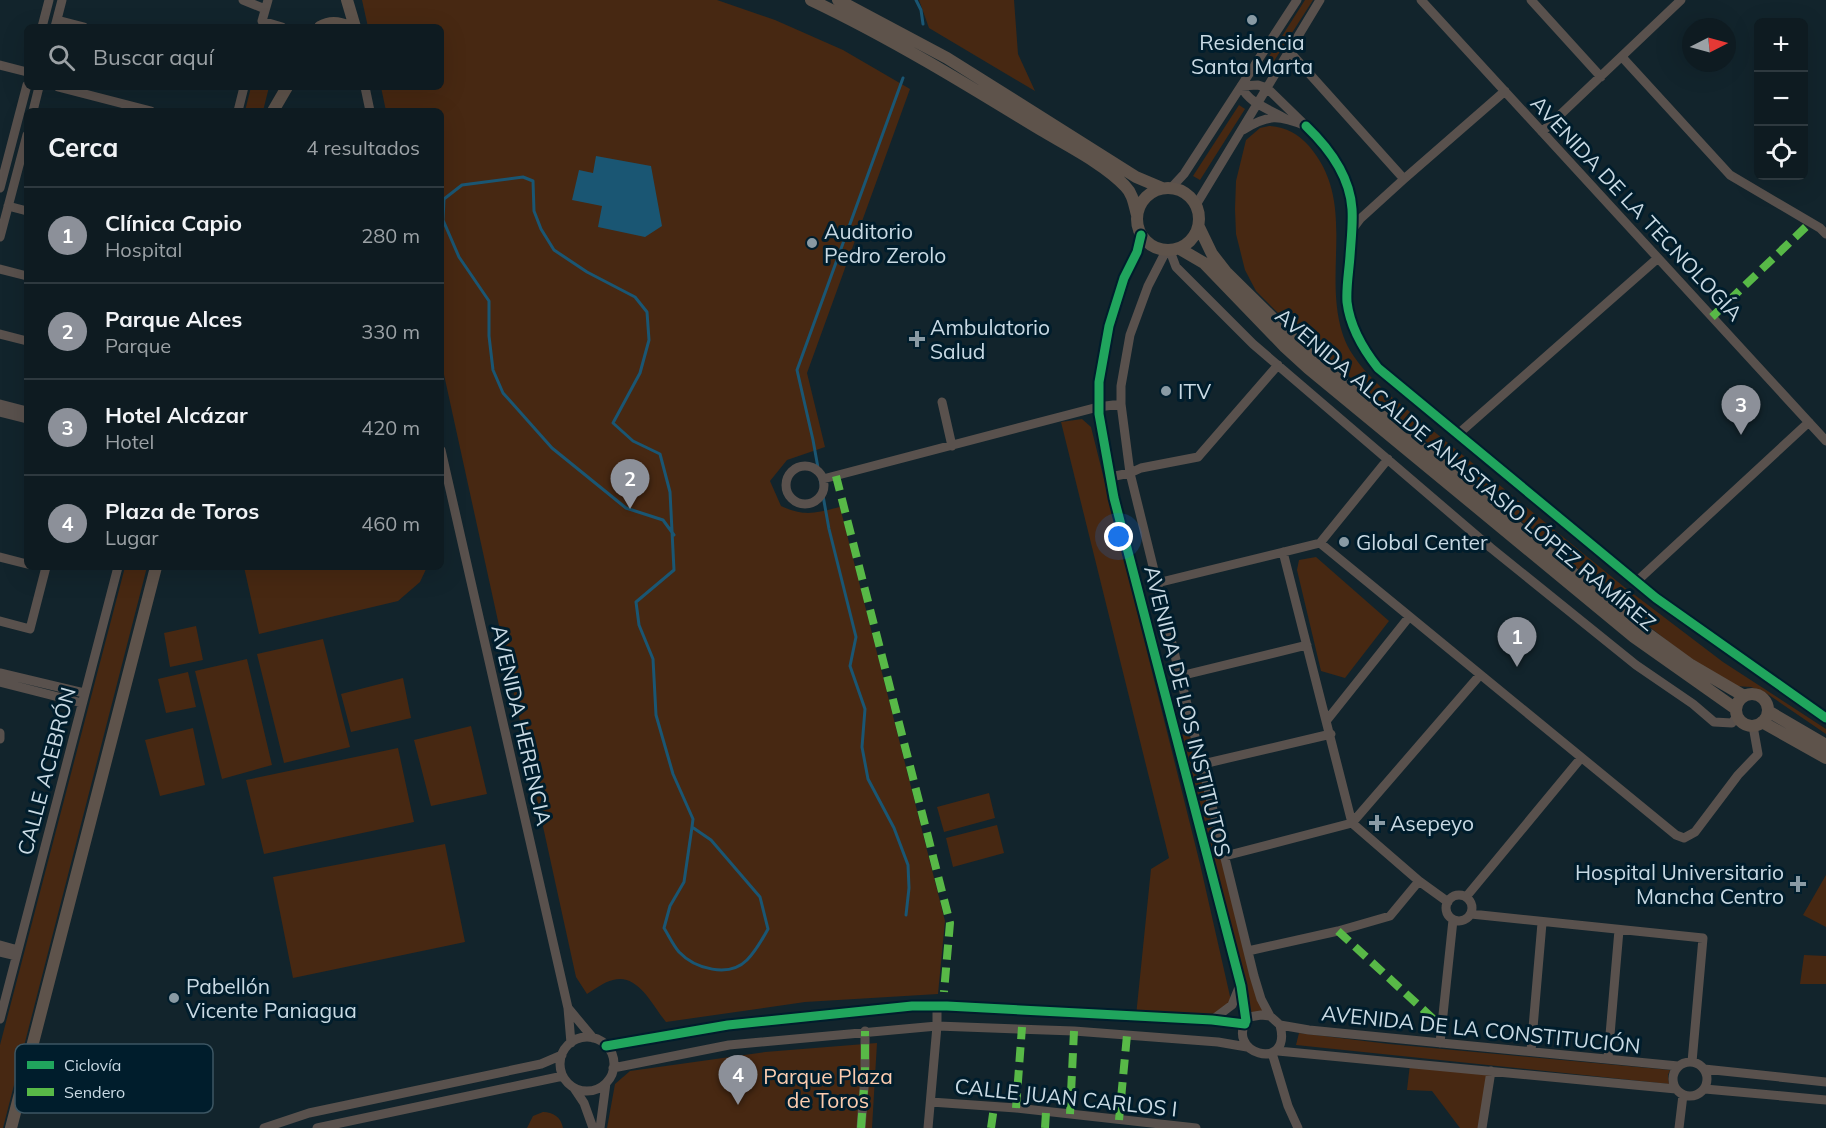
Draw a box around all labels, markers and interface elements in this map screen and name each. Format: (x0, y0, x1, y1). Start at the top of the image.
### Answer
marker: Residencia Santa Marta (1245, 13, 1259, 27)
north arrow (1682, 18, 1736, 72)
map controls (1754, 18, 1808, 180)
button: + (1754, 18, 1808, 72)
search box (24, 24, 444, 90)
place label: Residencia Santa Marta (1191, 29, 1313, 79)
icon: search (45, 41, 78, 74)
text: Buscar aquí (93, 43, 214, 71)
button: − (1754, 72, 1808, 126)
street label: AVENIDA DE LA TECNOLOGÍA (1526, 90, 1749, 326)
button: locate (1754, 126, 1808, 180)
text: Cerca (48, 131, 118, 164)
text: 4 resultados (306, 135, 420, 160)
text: Clínica Capio (105, 209, 242, 237)
place label: Auditorio Pedro Zerolo (824, 218, 946, 268)
text: 1 (62, 223, 74, 248)
text: 280 m (361, 223, 420, 248)
marker: Auditorio Pedro Zerolo (805, 236, 819, 250)
text: Hospital (105, 237, 182, 262)
street label: AVENIDA ALCALDE ANASTASIO LÓPEZ RAMÍREZ (1271, 302, 1661, 636)
text: Parque Alces (105, 305, 242, 333)
place label: Ambulatorio Salud (930, 314, 1050, 364)
text: 2 (62, 319, 74, 344)
text: 330 m (361, 319, 420, 344)
marker: Ambulatorio Salud (908, 330, 926, 348)
text: Parque (105, 333, 171, 358)
place label: ITV (1178, 378, 1211, 404)
marker: ITV (1159, 384, 1173, 398)
pin: 3 (1722, 386, 1760, 435)
text: Hotel Alcázar (105, 401, 248, 429)
text: 3 (62, 415, 74, 440)
text: 420 m (361, 415, 420, 440)
text: Hotel (105, 429, 154, 454)
pin: 2 (610, 460, 650, 509)
text: Plaza de Toros (105, 497, 259, 525)
text: 4 (62, 511, 74, 536)
text: 460 m (361, 511, 420, 536)
your location (1104, 522, 1133, 551)
text: Lugar (105, 525, 159, 550)
place label: Global Center (1356, 529, 1488, 555)
marker: Global Center (1337, 535, 1351, 549)
street label: AVENIDA DE LOS INSTITUTOS (1139, 563, 1237, 859)
pin: 1 (1498, 618, 1537, 667)
street label: AVENIDA HERENCIA (486, 622, 558, 828)
street label: CALLE ACEBRÓN (11, 684, 81, 858)
place label: Asepeyo (1390, 810, 1474, 836)
marker: Asepeyo (1368, 814, 1386, 832)
place label: Hospital Universitario Mancha Centro (1575, 859, 1784, 909)
marker: Hospital Universitario Mancha Centro (1789, 875, 1807, 893)
place label: Pabellón Vicente Paniagua (186, 973, 357, 1023)
marker: Pabellón Vicente Paniagua (167, 991, 181, 1005)
street label: AVENIDA DE LA CONSTITUCIÓN (1320, 999, 1642, 1059)
legend (15, 1044, 213, 1113)
text: Ciclovía (64, 1055, 121, 1075)
pin: 4 (718, 1056, 758, 1105)
park label: Parque Plaza de Toros (763, 1063, 893, 1113)
street label: CALLE JUAN CARLOS I (953, 1072, 1179, 1122)
text: Sendero (64, 1082, 125, 1102)

